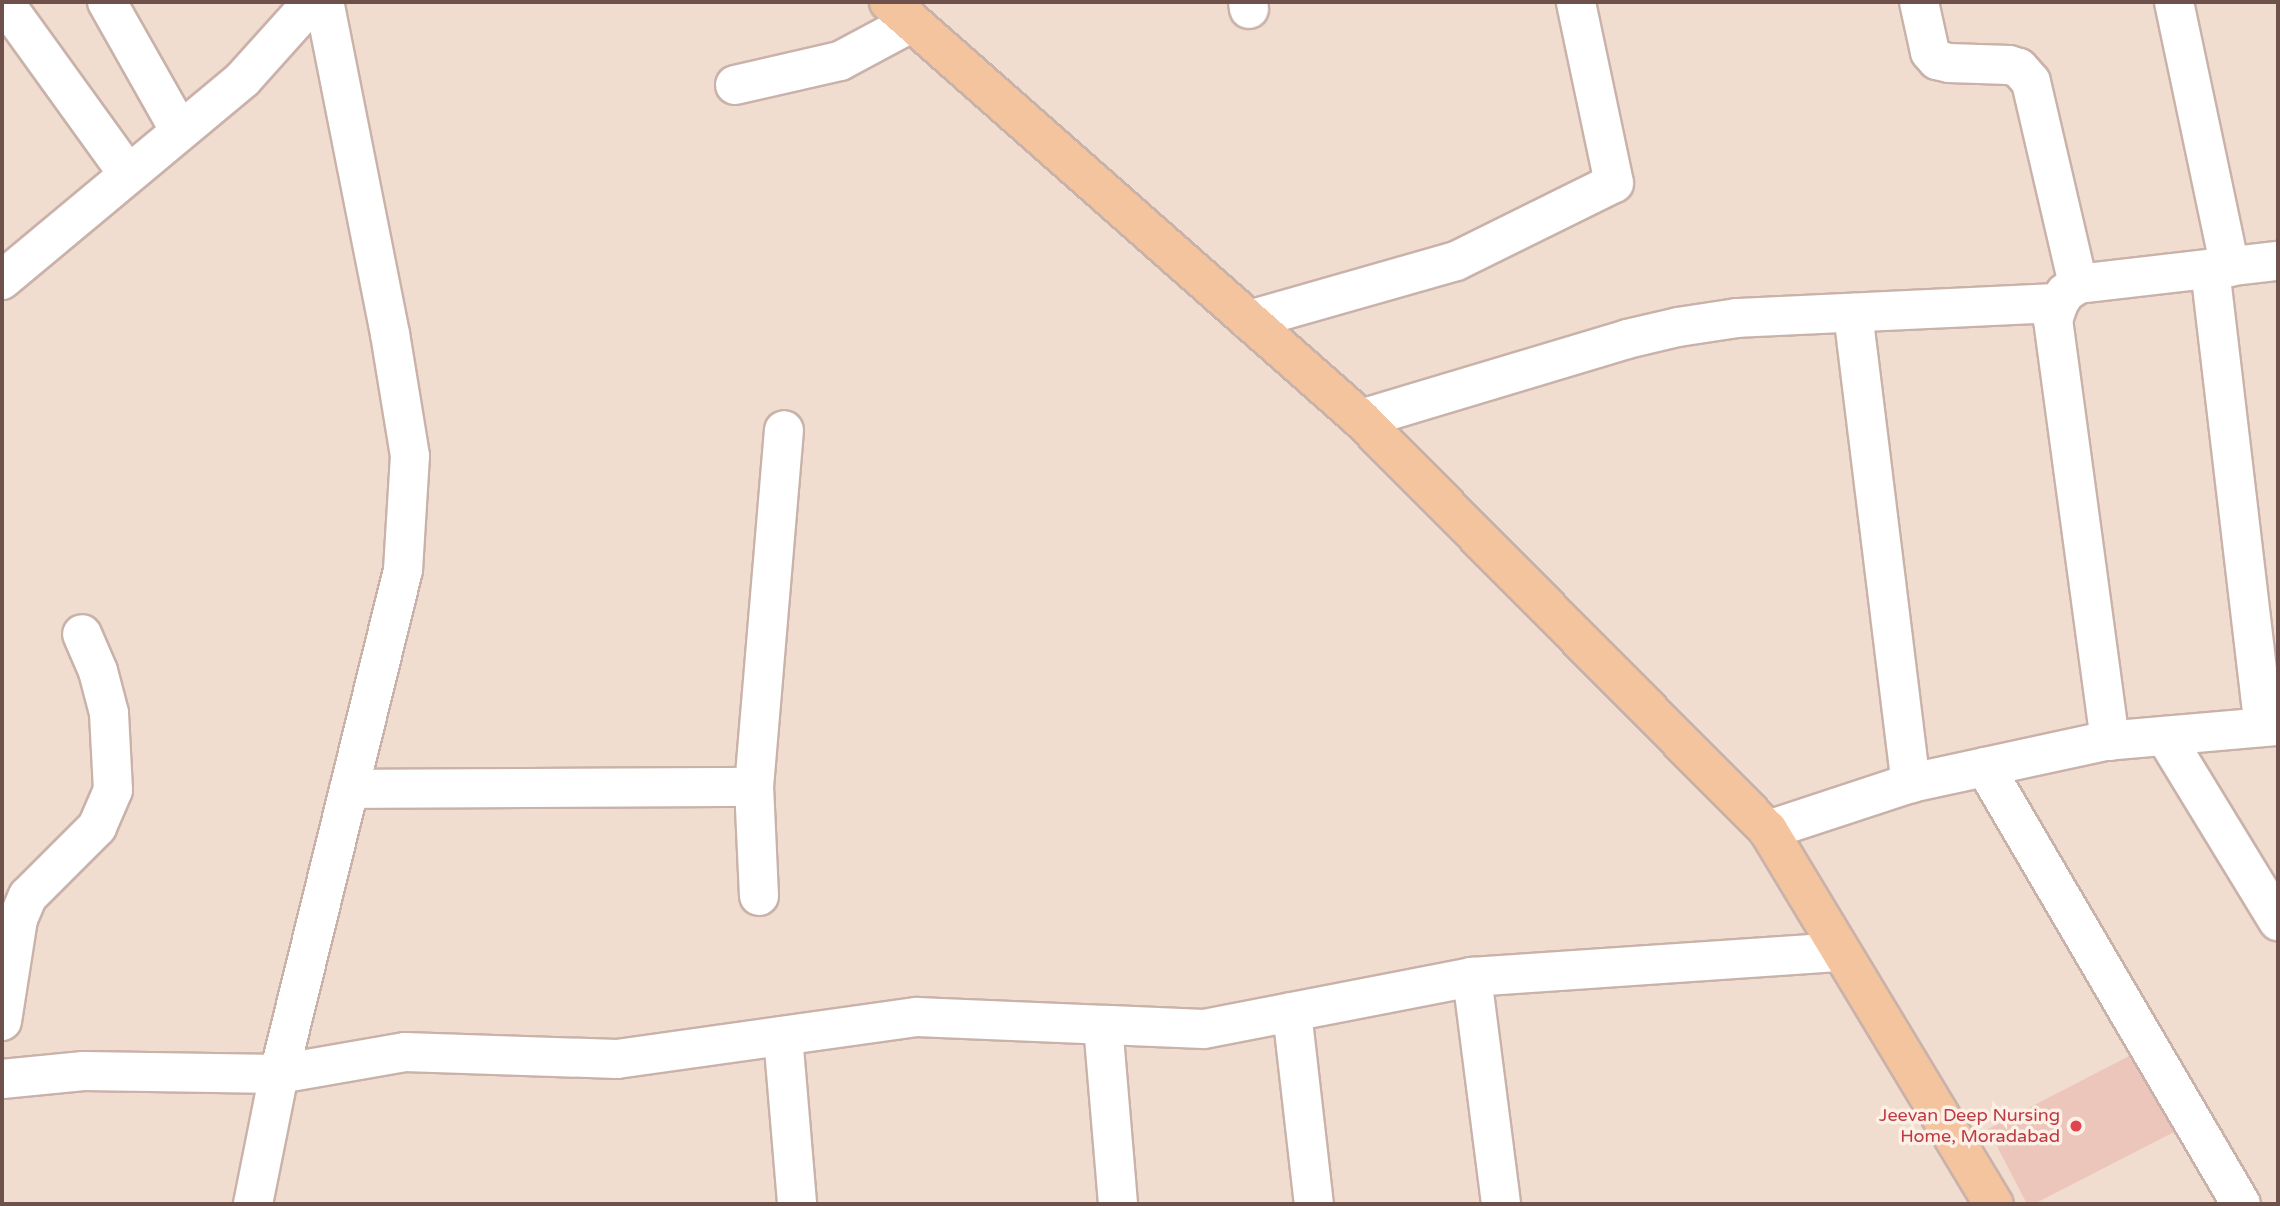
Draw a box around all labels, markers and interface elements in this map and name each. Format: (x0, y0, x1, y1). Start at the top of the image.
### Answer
place label: Jeevan Deep Nursing Home, Moradabad (1879, 1105, 2060, 1148)
marker: Jeevan Deep Nursing Home, Moradabad (2066, 1116, 2086, 1136)

